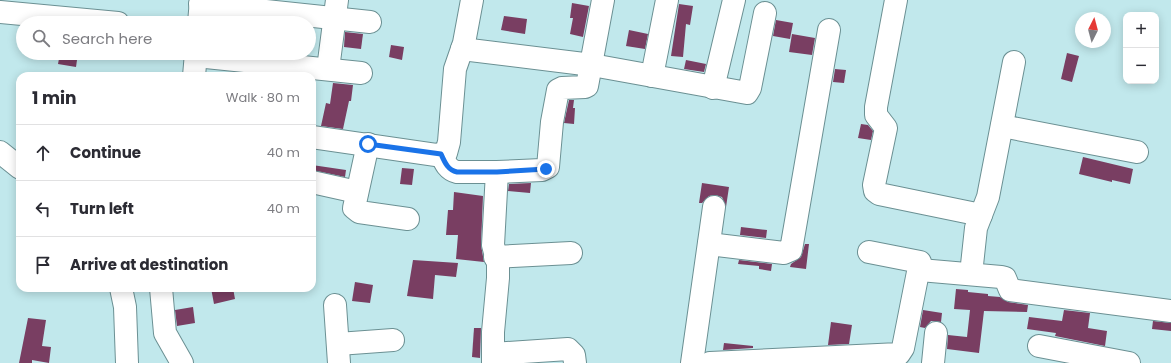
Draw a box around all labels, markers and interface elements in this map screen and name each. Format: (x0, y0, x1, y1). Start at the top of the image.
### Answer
north arrow (1075, 12, 1111, 48)
map controls (1123, 12, 1159, 84)
button: + (1123, 12, 1159, 48)
search box (16, 16, 316, 60)
icon: search (30, 27, 52, 49)
text: Search here (62, 28, 152, 49)
button: − (1123, 48, 1159, 84)
text: 1 min (32, 86, 76, 110)
text: Walk · 80 m (226, 88, 300, 107)
route start (359, 135, 377, 153)
icon: ahead (32, 142, 54, 164)
text: Continue (70, 142, 141, 163)
text: 40 m (267, 143, 300, 162)
route end (537, 160, 555, 178)
icon: left (32, 198, 54, 220)
text: Turn left (70, 198, 134, 219)
text: 40 m (267, 199, 300, 218)
icon: arrive (32, 254, 54, 276)
text: Arrive at destination (70, 254, 228, 275)

